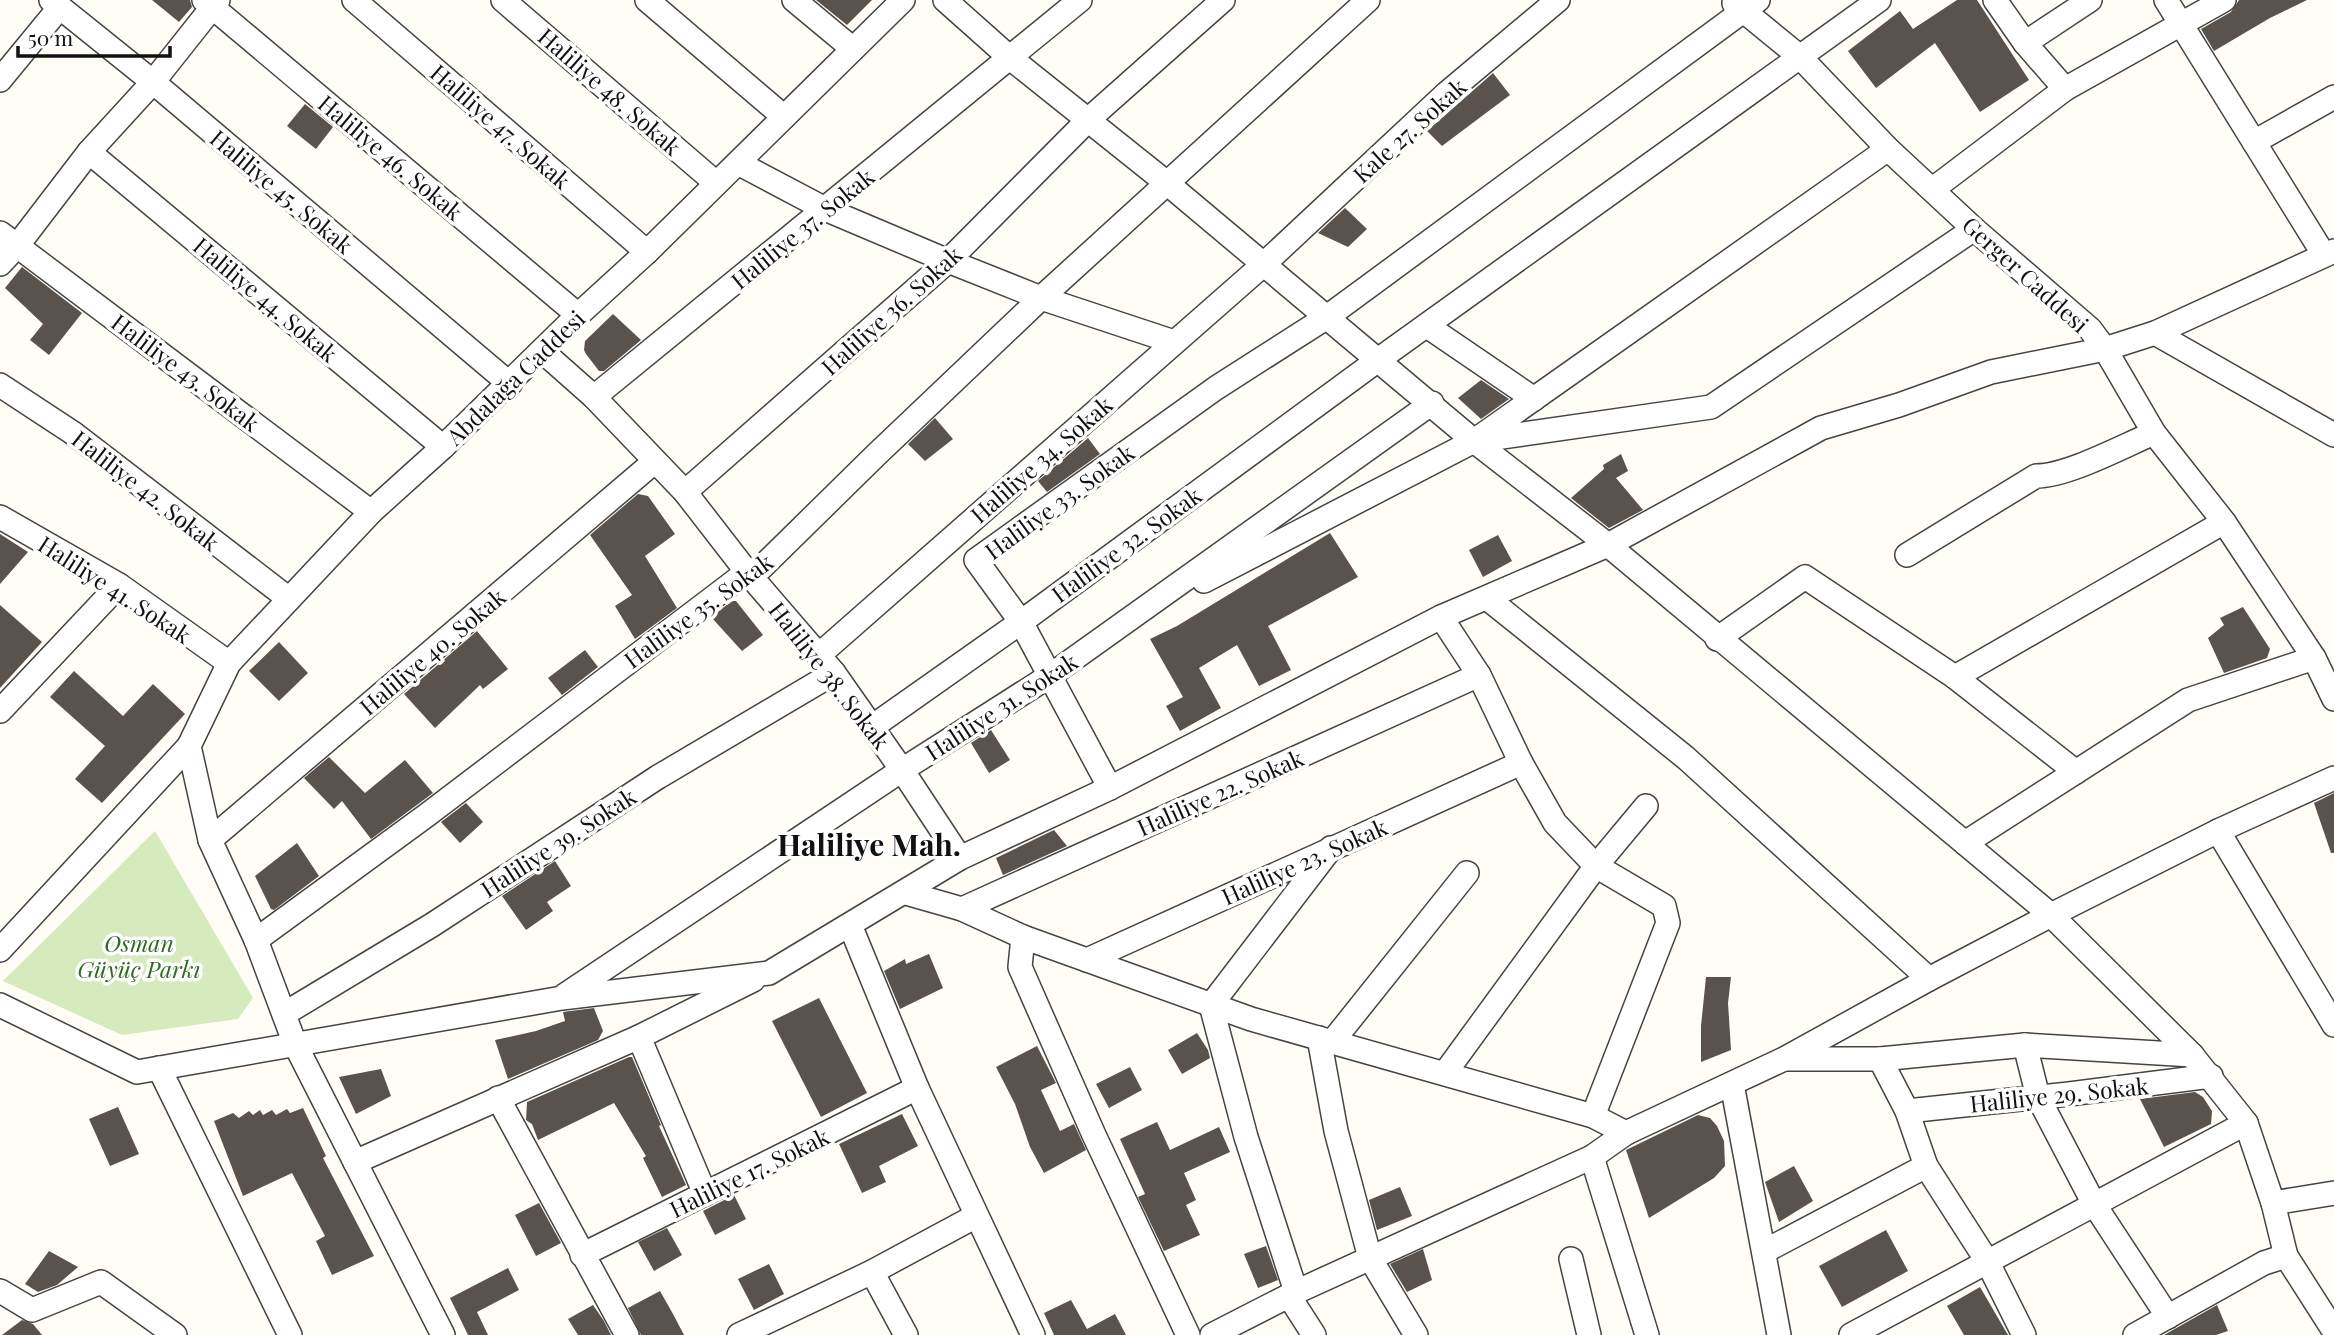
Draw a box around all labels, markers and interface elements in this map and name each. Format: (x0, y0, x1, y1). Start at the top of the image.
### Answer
scale bar (18, 14, 170, 58)
street label: Haliliye 48. Sokak (532, 20, 688, 162)
text: 50 m (28, 23, 74, 51)
street label: Haliliye 47. Sokak (424, 57, 578, 196)
street label: Kale 27. Sokak (1346, 71, 1473, 189)
street label: Haliliye 46. Sokak (312, 87, 470, 227)
street label: Haliliye 45. Sokak (204, 122, 360, 260)
street label: Haliliye 37. Sokak (724, 160, 880, 295)
street label: Gerger Caddesi (1956, 209, 2096, 339)
street label: Haliliye 44. Sokak (187, 230, 345, 369)
street label: Haliliye 36. Sokak (814, 238, 968, 381)
street label: Abdalağa Caddesi (438, 303, 591, 452)
street label: Haliliye 43. Sokak (106, 306, 267, 438)
street label: Haliliye 34. Sokak (963, 388, 1119, 529)
street label: Haliliye 42. Sokak (66, 423, 226, 557)
street label: Haliliye 33. Sokak (978, 436, 1140, 566)
street label: Haliliye 32. Sokak (1045, 479, 1208, 609)
street label: Haliliye 41. Sokak (33, 528, 198, 650)
street label: Haliliye 35. Sokak (617, 545, 779, 675)
street label: Haliliye 40. Sokak (352, 581, 512, 721)
street label: Haliliye 38. Sokak (763, 595, 898, 755)
street label: Haliliye 31. Sokak (919, 645, 1083, 767)
street label: Haliliye 22. Sokak (1132, 741, 1308, 843)
street label: Haliliye 39. Sokak (474, 780, 642, 904)
street label: Haliliye 23. Sokak (1216, 810, 1392, 911)
district label: Haliliye Mah. (777, 824, 961, 864)
park label: Osman Güyüç Parkı (77, 927, 201, 984)
street label: Haliliye 29. Sokak (1968, 1069, 2150, 1119)
street label: Haliliye 17. Sokak (664, 1120, 834, 1224)

